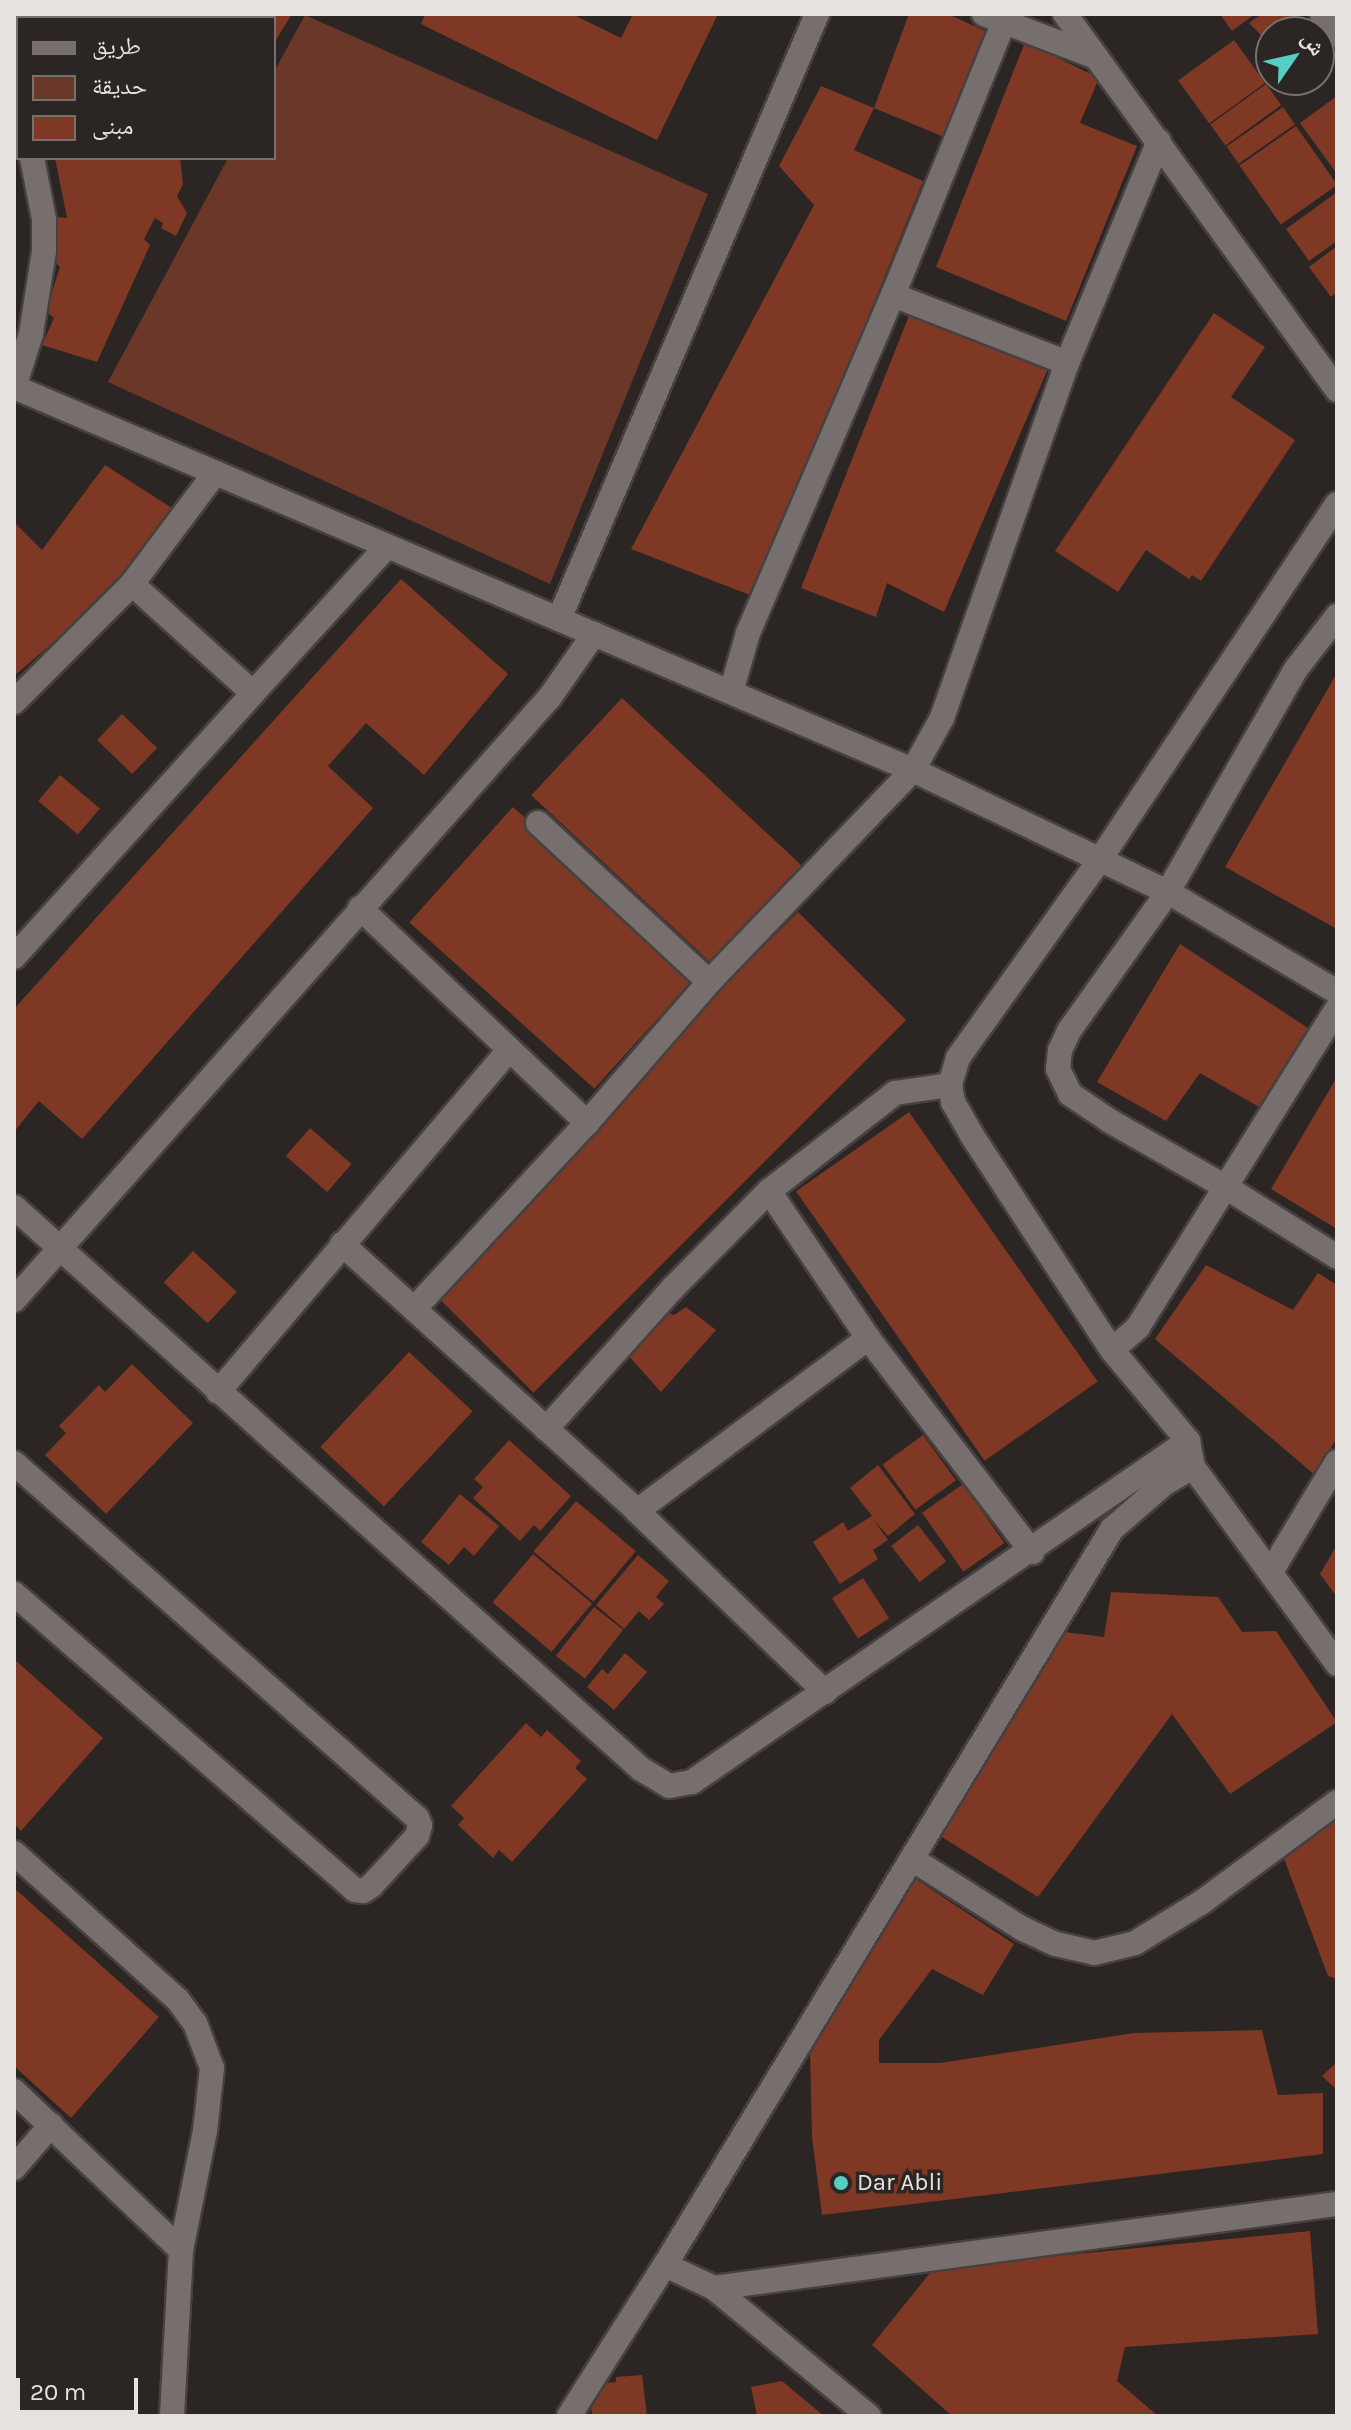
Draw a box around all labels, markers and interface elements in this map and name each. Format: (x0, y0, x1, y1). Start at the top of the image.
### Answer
legend (16, 16, 276, 160)
north arrow (1255, 16, 1335, 96)
text: ش (1296, 27, 1331, 61)
text: طريق (92, 32, 141, 60)
text: حديقة (92, 72, 147, 100)
text: مبنى (92, 112, 133, 140)
place label: Dar Abli (857, 2169, 942, 2197)
marker: Dar Abli (832, 2174, 850, 2192)
scale bar (20, 2362, 142, 2412)
text: 20 m (30, 2378, 86, 2406)

